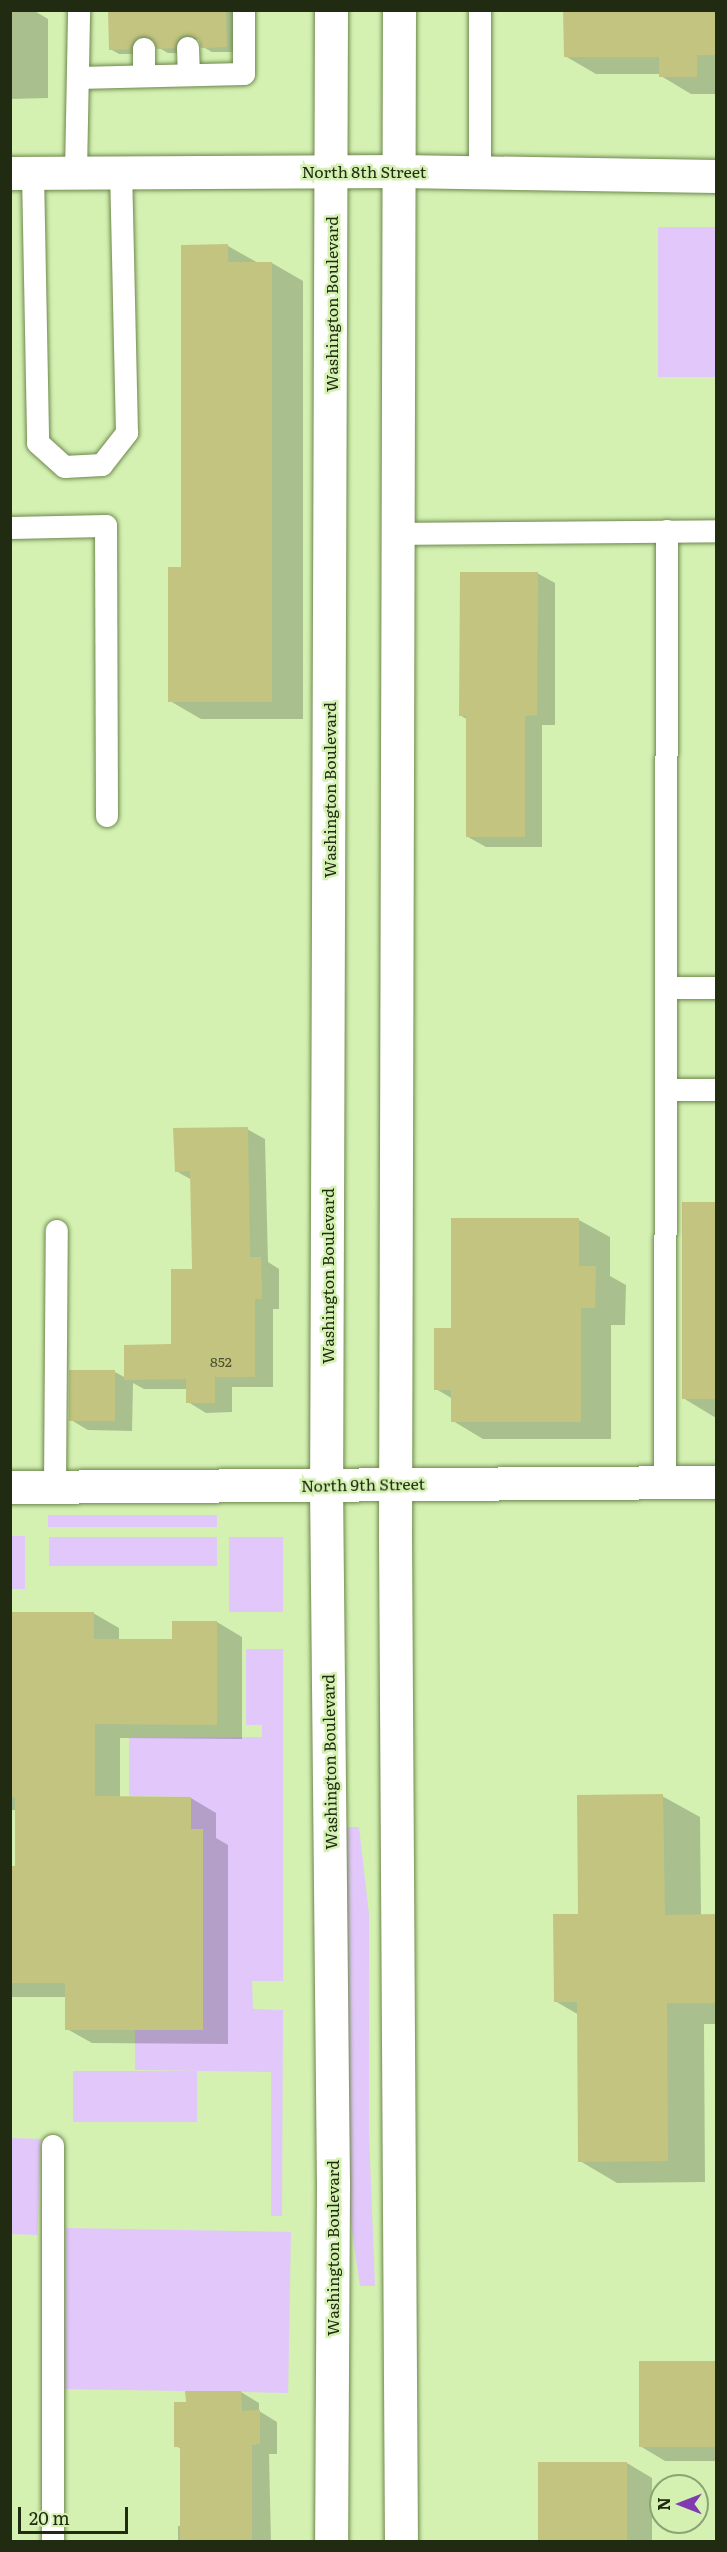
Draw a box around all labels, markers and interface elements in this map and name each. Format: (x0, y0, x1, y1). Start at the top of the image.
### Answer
street label: North 8th Street (302, 161, 426, 181)
street label: Washington Boulevard (321, 216, 341, 392)
street label: Washington Boulevard (319, 702, 339, 878)
street label: Washington Boulevard (317, 1188, 337, 1364)
house number: 852 (210, 1353, 232, 1369)
street label: North 9th Street (301, 1473, 425, 1495)
street label: Washington Boulevard (318, 1674, 340, 1850)
street label: Washington Boulevard (322, 2160, 342, 2336)
north arrow (649, 2474, 709, 2534)
scale bar (21, 2495, 130, 2533)
text: N (651, 2497, 675, 2511)
text: 20 m (29, 2504, 70, 2531)

